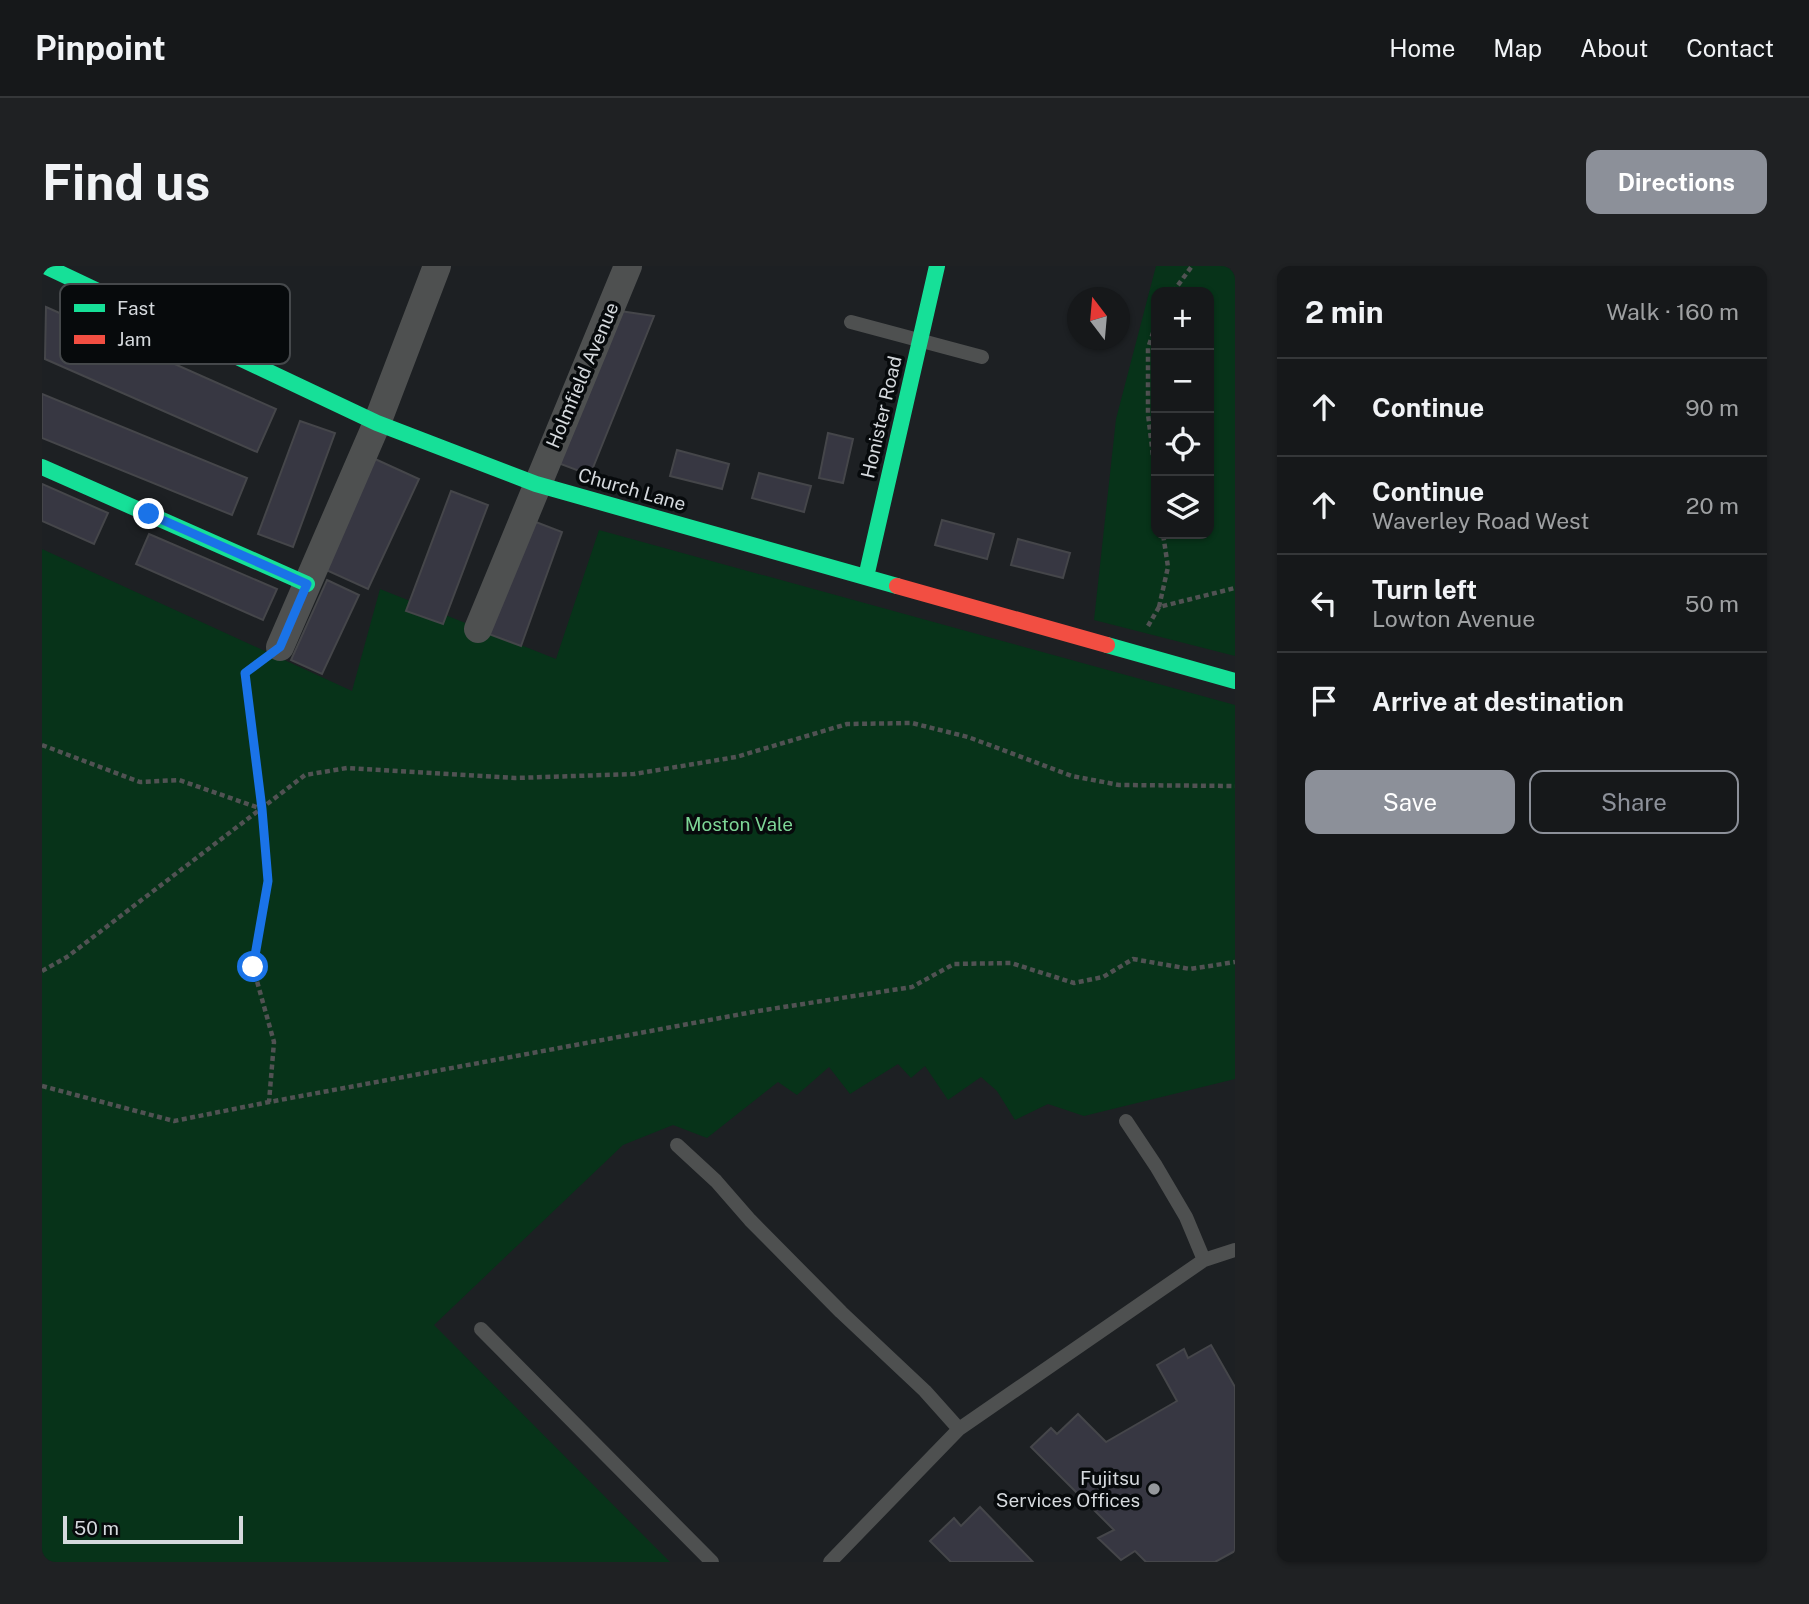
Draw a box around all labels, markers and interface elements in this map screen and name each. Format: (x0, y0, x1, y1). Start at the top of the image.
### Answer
text: Pinpoint (35, 29, 166, 67)
text: Home (1389, 34, 1455, 62)
text: Map (1493, 34, 1542, 62)
text: About (1580, 34, 1648, 62)
text: Contact (1686, 34, 1774, 62)
button: Directions (1586, 150, 1767, 214)
text: Find us (42, 153, 210, 211)
legend (60, 284, 290, 364)
north arrow (1067, 287, 1130, 350)
map controls (1151, 287, 1214, 539)
button: + (1151, 287, 1214, 350)
text: 2 min (1305, 294, 1384, 330)
text: Fast (117, 297, 155, 319)
text: Walk · 160 m (1606, 298, 1739, 325)
street label: Holmfield Avenue (541, 299, 623, 451)
text: Jam (117, 328, 151, 350)
button: − (1151, 350, 1214, 413)
street label: Honister Road (856, 354, 906, 480)
icon: ahead (1305, 388, 1343, 426)
text: Continue (1372, 392, 1484, 423)
text: 90 m (1685, 394, 1739, 421)
button: locate (1151, 413, 1214, 476)
street label: Church Lane (576, 463, 688, 515)
button: layers (1151, 476, 1214, 539)
text: Continue (1372, 476, 1484, 507)
icon: ahead (1305, 486, 1343, 524)
text: 20 m (1686, 492, 1739, 519)
route end (133, 498, 164, 529)
text: Waverley Road West (1372, 507, 1589, 534)
text: Turn left (1372, 574, 1477, 605)
icon: left (1305, 584, 1343, 622)
text: 50 m (1685, 590, 1739, 617)
text: Lowton Avenue (1372, 605, 1535, 632)
icon: arrive (1305, 682, 1343, 720)
text: Arrive at destination (1372, 686, 1624, 717)
button: Save (1305, 770, 1515, 834)
button: Share (1529, 770, 1739, 834)
park label: Moston Vale (685, 813, 793, 835)
route start (237, 951, 268, 982)
place label: Fujitsu Services Offices (996, 1467, 1140, 1511)
marker: Fujitsu Services Offices (1146, 1481, 1162, 1497)
scale bar (63, 1513, 243, 1545)
text: 50 m (74, 1517, 119, 1539)

